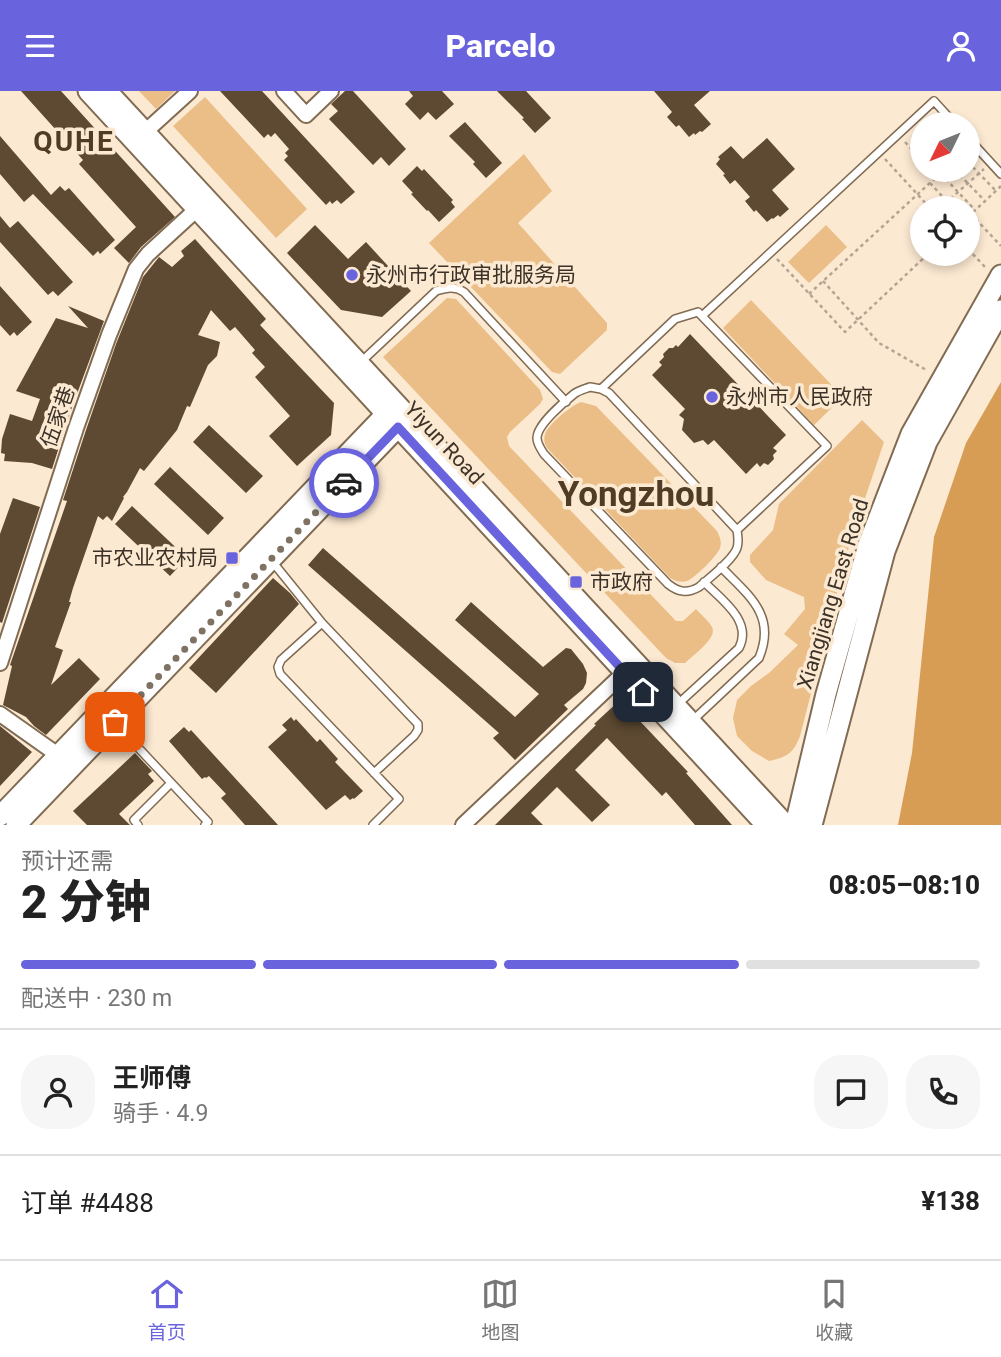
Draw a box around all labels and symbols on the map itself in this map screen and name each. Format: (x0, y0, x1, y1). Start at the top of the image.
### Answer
north arrow (910, 112, 980, 182)
district label: QUHE (33, 125, 115, 158)
place label: 永州市行政审批服务局 (366, 263, 576, 287)
marker: 永州市行政审批服务局 (344, 267, 360, 283)
street label: 伍家巷 (36, 383, 80, 451)
place label: 永州市人民政府 (726, 385, 873, 409)
marker: 永州市人民政府 (704, 389, 720, 405)
street label: Yiyun Road (400, 397, 488, 489)
courier (309, 448, 379, 518)
district label: Yongzhou (558, 474, 714, 515)
street label: Xiangjiang East Road (793, 496, 873, 692)
place label: 市农业农村局 (92, 546, 218, 570)
marker: 市农业农村局 (224, 550, 240, 566)
place label: 市政府 (590, 570, 653, 594)
marker: 市政府 (568, 574, 584, 590)
pin (613, 662, 673, 722)
pin (85, 692, 145, 752)

